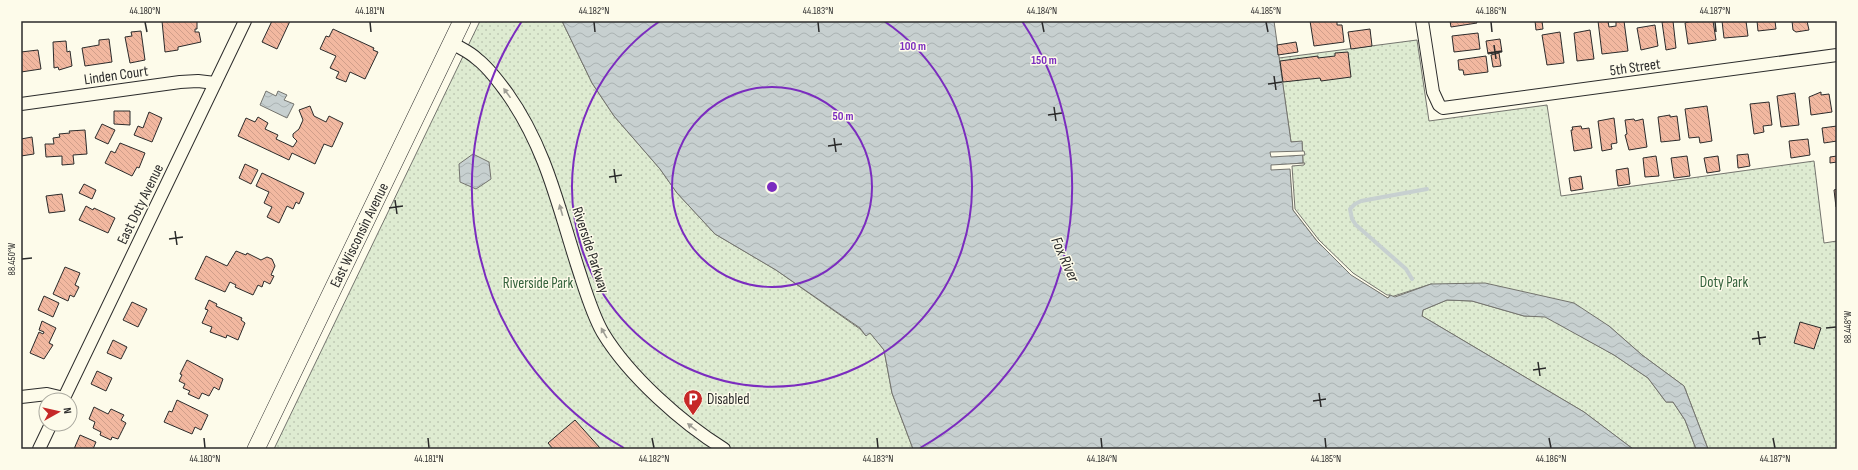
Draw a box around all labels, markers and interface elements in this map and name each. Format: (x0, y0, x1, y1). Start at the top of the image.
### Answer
text: 44.180°N (130, 5, 160, 17)
text: 44.181°N (355, 5, 385, 17)
text: 44.182°N (579, 5, 609, 17)
text: 44.183°N (803, 5, 833, 17)
text: 44.184°N (1027, 5, 1057, 17)
text: 44.185°N (1251, 5, 1281, 17)
text: 44.186°N (1476, 5, 1506, 17)
text: 44.187°N (1700, 5, 1730, 17)
text: 100 m (900, 39, 926, 54)
text: 150 m (1031, 53, 1057, 68)
street label: 5th Street (1608, 54, 1662, 80)
street label: Linden Court (83, 62, 150, 89)
one-way arrow (503, 88, 511, 98)
text: 50 m (833, 109, 853, 124)
street label: East Doty Avenue (113, 161, 168, 248)
street label: East Wisconsin Avenue (326, 180, 393, 291)
centre of rings (765, 180, 779, 194)
one-way arrow (558, 204, 564, 216)
street label: Riverside Parkway (568, 204, 614, 296)
water label: Fox River (1046, 234, 1083, 286)
text: 88.450°W (6, 242, 18, 275)
park label: Doty Park (1700, 273, 1748, 292)
park label: Riverside Park (503, 274, 573, 293)
text: 88.448°W (1842, 310, 1854, 343)
one-way arrow (600, 327, 607, 339)
parking icon: Disabled (682, 388, 704, 416)
place label: Disabled (707, 390, 750, 409)
north arrow (38, 392, 78, 432)
text: N (61, 407, 74, 415)
one-way arrow (687, 423, 698, 431)
text: 44.180°N (190, 453, 220, 465)
text: 44.181°N (414, 453, 444, 465)
text: 44.182°N (639, 453, 669, 465)
text: 44.183°N (863, 453, 893, 465)
text: 44.184°N (1087, 453, 1117, 465)
text: 44.185°N (1311, 453, 1341, 465)
text: 44.186°N (1536, 453, 1566, 465)
text: 44.187°N (1760, 453, 1790, 465)

